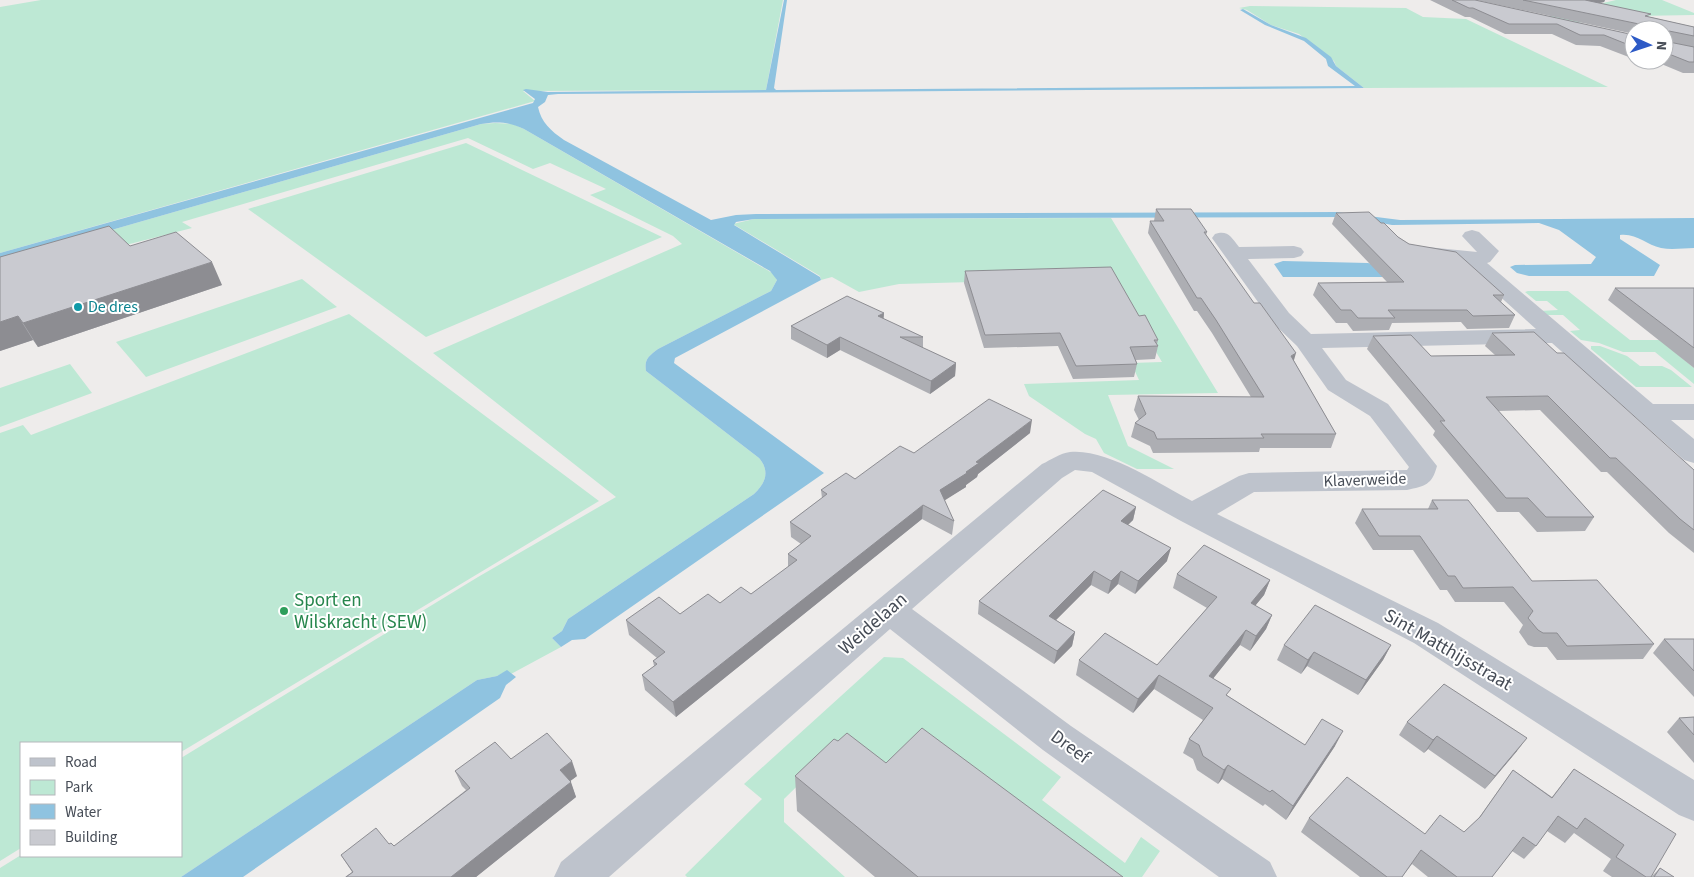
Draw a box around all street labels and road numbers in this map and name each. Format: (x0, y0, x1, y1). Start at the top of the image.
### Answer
street label: Klaverweide (1323, 468, 1407, 492)
street label: Weidelaan (833, 586, 913, 662)
street label: Sint Matthijsstraat (1379, 602, 1518, 698)
street label: Dreef (1045, 724, 1096, 771)

